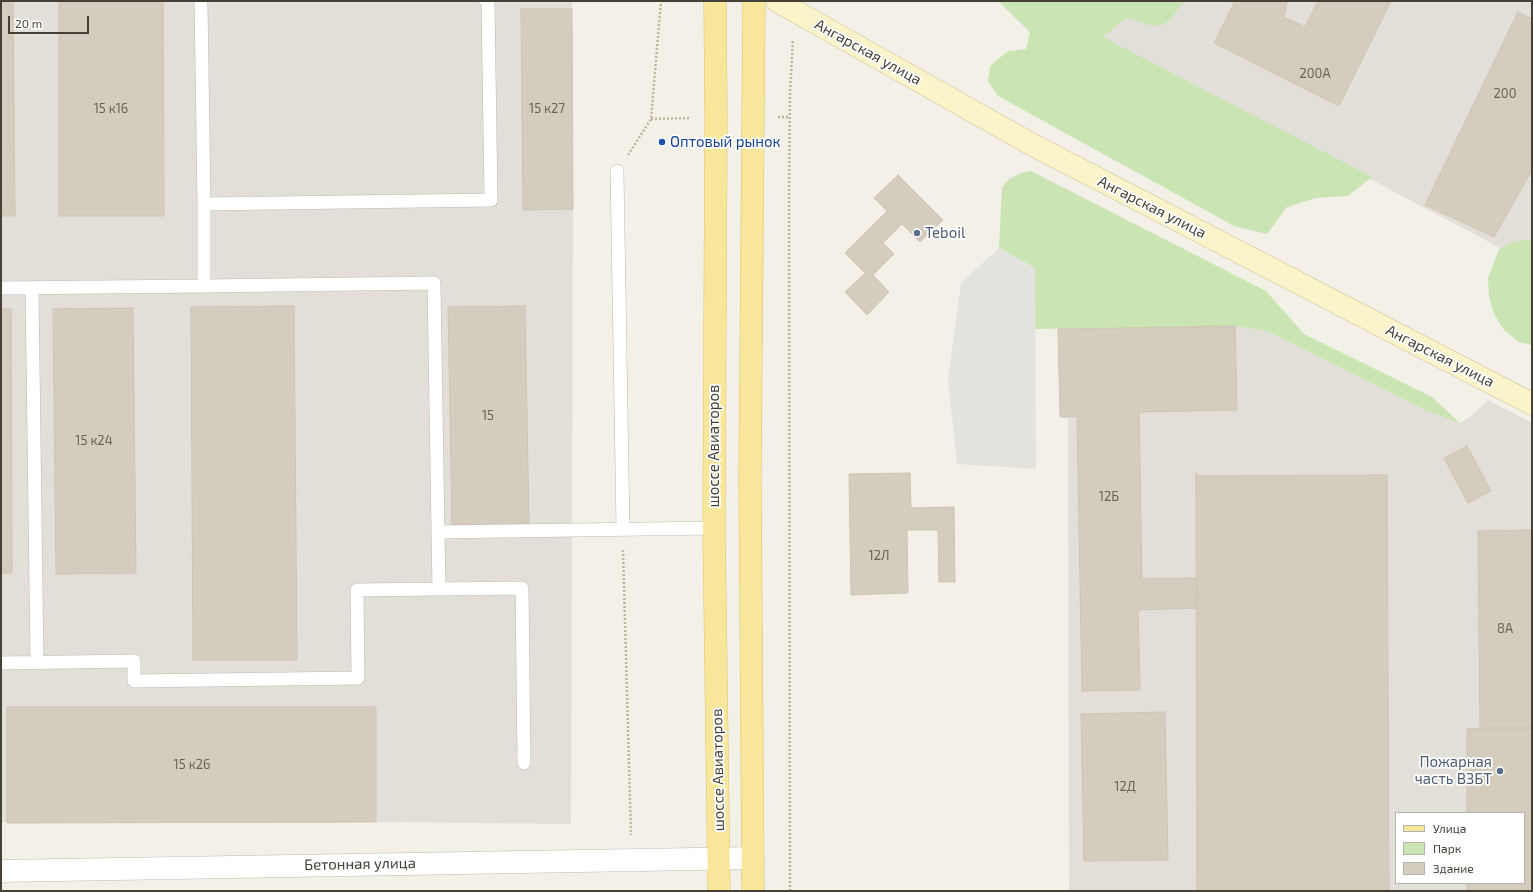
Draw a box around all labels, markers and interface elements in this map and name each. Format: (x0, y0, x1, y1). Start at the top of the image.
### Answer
scale bar (10, 8, 91, 34)
street label: Ангарская улица (812, 15, 924, 89)
text: 20 m (15, 16, 42, 30)
house number: 200А (1299, 66, 1331, 82)
house number: 200 (1494, 86, 1516, 102)
house number: 15 к16 (94, 101, 128, 117)
house number: 15 к27 (529, 101, 565, 117)
place label: Оптовый рынок (670, 133, 781, 151)
marker: Оптовый рынок (657, 137, 667, 147)
street label: Ангарская улица (1095, 172, 1209, 242)
place label: Teboil (925, 224, 965, 242)
marker: Teboil (912, 228, 922, 238)
street label: Ангарская улица (1383, 321, 1497, 391)
street label: шоссе Авиаторов (705, 385, 723, 507)
house number: 15 (482, 408, 494, 424)
house number: 15 к24 (75, 433, 113, 449)
house number: 12Б (1099, 489, 1119, 505)
house number: 12Л (869, 548, 889, 564)
house number: 8А (1497, 621, 1513, 637)
street label: шоссе Авиаторов (708, 708, 728, 832)
place label: Пожарная часть ВЗБТ (1415, 753, 1492, 788)
house number: 15 к26 (174, 757, 210, 773)
marker: Пожарная часть ВЗБТ (1495, 766, 1505, 776)
house number: 12Д (1114, 779, 1136, 795)
legend (1395, 812, 1525, 884)
text: Улица (1433, 821, 1466, 835)
text: Парк (1433, 841, 1461, 855)
street label: Бетонная улица (304, 854, 416, 874)
text: Здание (1433, 861, 1474, 875)

